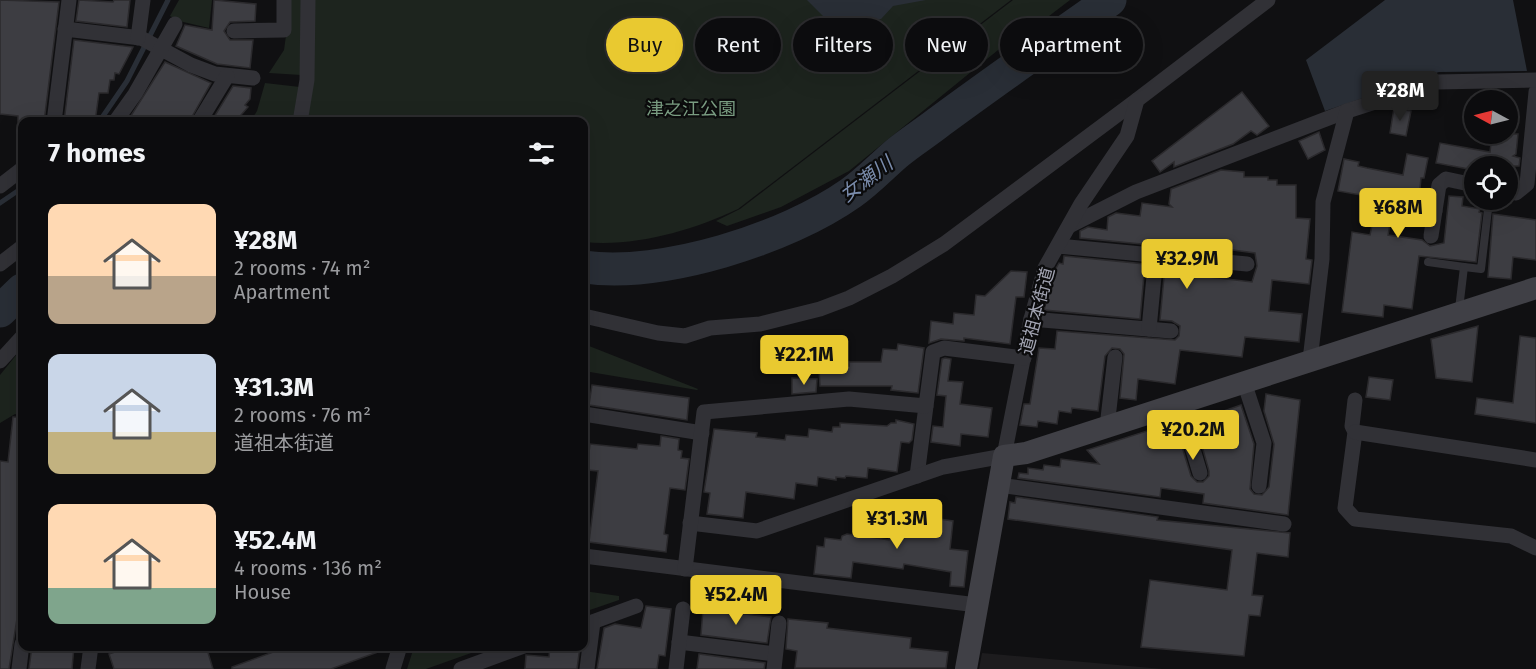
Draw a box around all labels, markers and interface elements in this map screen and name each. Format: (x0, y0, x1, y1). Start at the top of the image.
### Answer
chip: Buy (606, 18, 683, 72)
chip: Rent (695, 18, 781, 72)
chip: Filters (793, 18, 893, 72)
chip: New (905, 18, 988, 72)
chip: Apartment (1000, 18, 1143, 72)
pin: ¥28M (1364, 71, 1436, 122)
text: ¥28M (1376, 78, 1424, 102)
north arrow (1464, 90, 1518, 144)
map controls (1464, 90, 1518, 210)
park label: 津之江公園 (646, 98, 736, 120)
icon: filters (525, 137, 558, 170)
text: 7 homes (48, 138, 145, 169)
water label: 女瀬川 (835, 150, 899, 207)
button: locate (1464, 156, 1518, 210)
pin: ¥68M (1362, 188, 1434, 239)
text: ¥68M (1373, 195, 1423, 219)
text: ¥28M (234, 225, 297, 256)
icon: home (96, 228, 168, 300)
pin: ¥32.9M (1138, 239, 1236, 290)
text: ¥32.9M (1156, 246, 1218, 270)
text: 2 rooms · 74 m² (234, 256, 371, 280)
street label: 道祖本街道 (1015, 265, 1059, 357)
text: Apartment (234, 280, 330, 304)
pin: ¥22.1M (755, 335, 853, 386)
text: ¥22.1M (774, 342, 834, 366)
text: ¥31.3M (234, 372, 314, 403)
icon: home (96, 378, 168, 450)
text: 2 rooms · 76 m² (234, 403, 371, 427)
pin: ¥20.2M (1144, 410, 1242, 461)
text: ¥20.2M (1161, 417, 1225, 441)
text: 道祖本街道 (234, 431, 334, 455)
pin: ¥31.3M (848, 499, 946, 550)
text: ¥31.3M (866, 506, 928, 530)
text: ¥52.4M (234, 525, 316, 556)
icon: home (96, 528, 168, 600)
text: 4 rooms · 136 m² (234, 556, 382, 580)
pin: ¥52.4M (687, 575, 785, 626)
text: House (234, 580, 291, 604)
text: ¥52.4M (704, 582, 768, 606)

